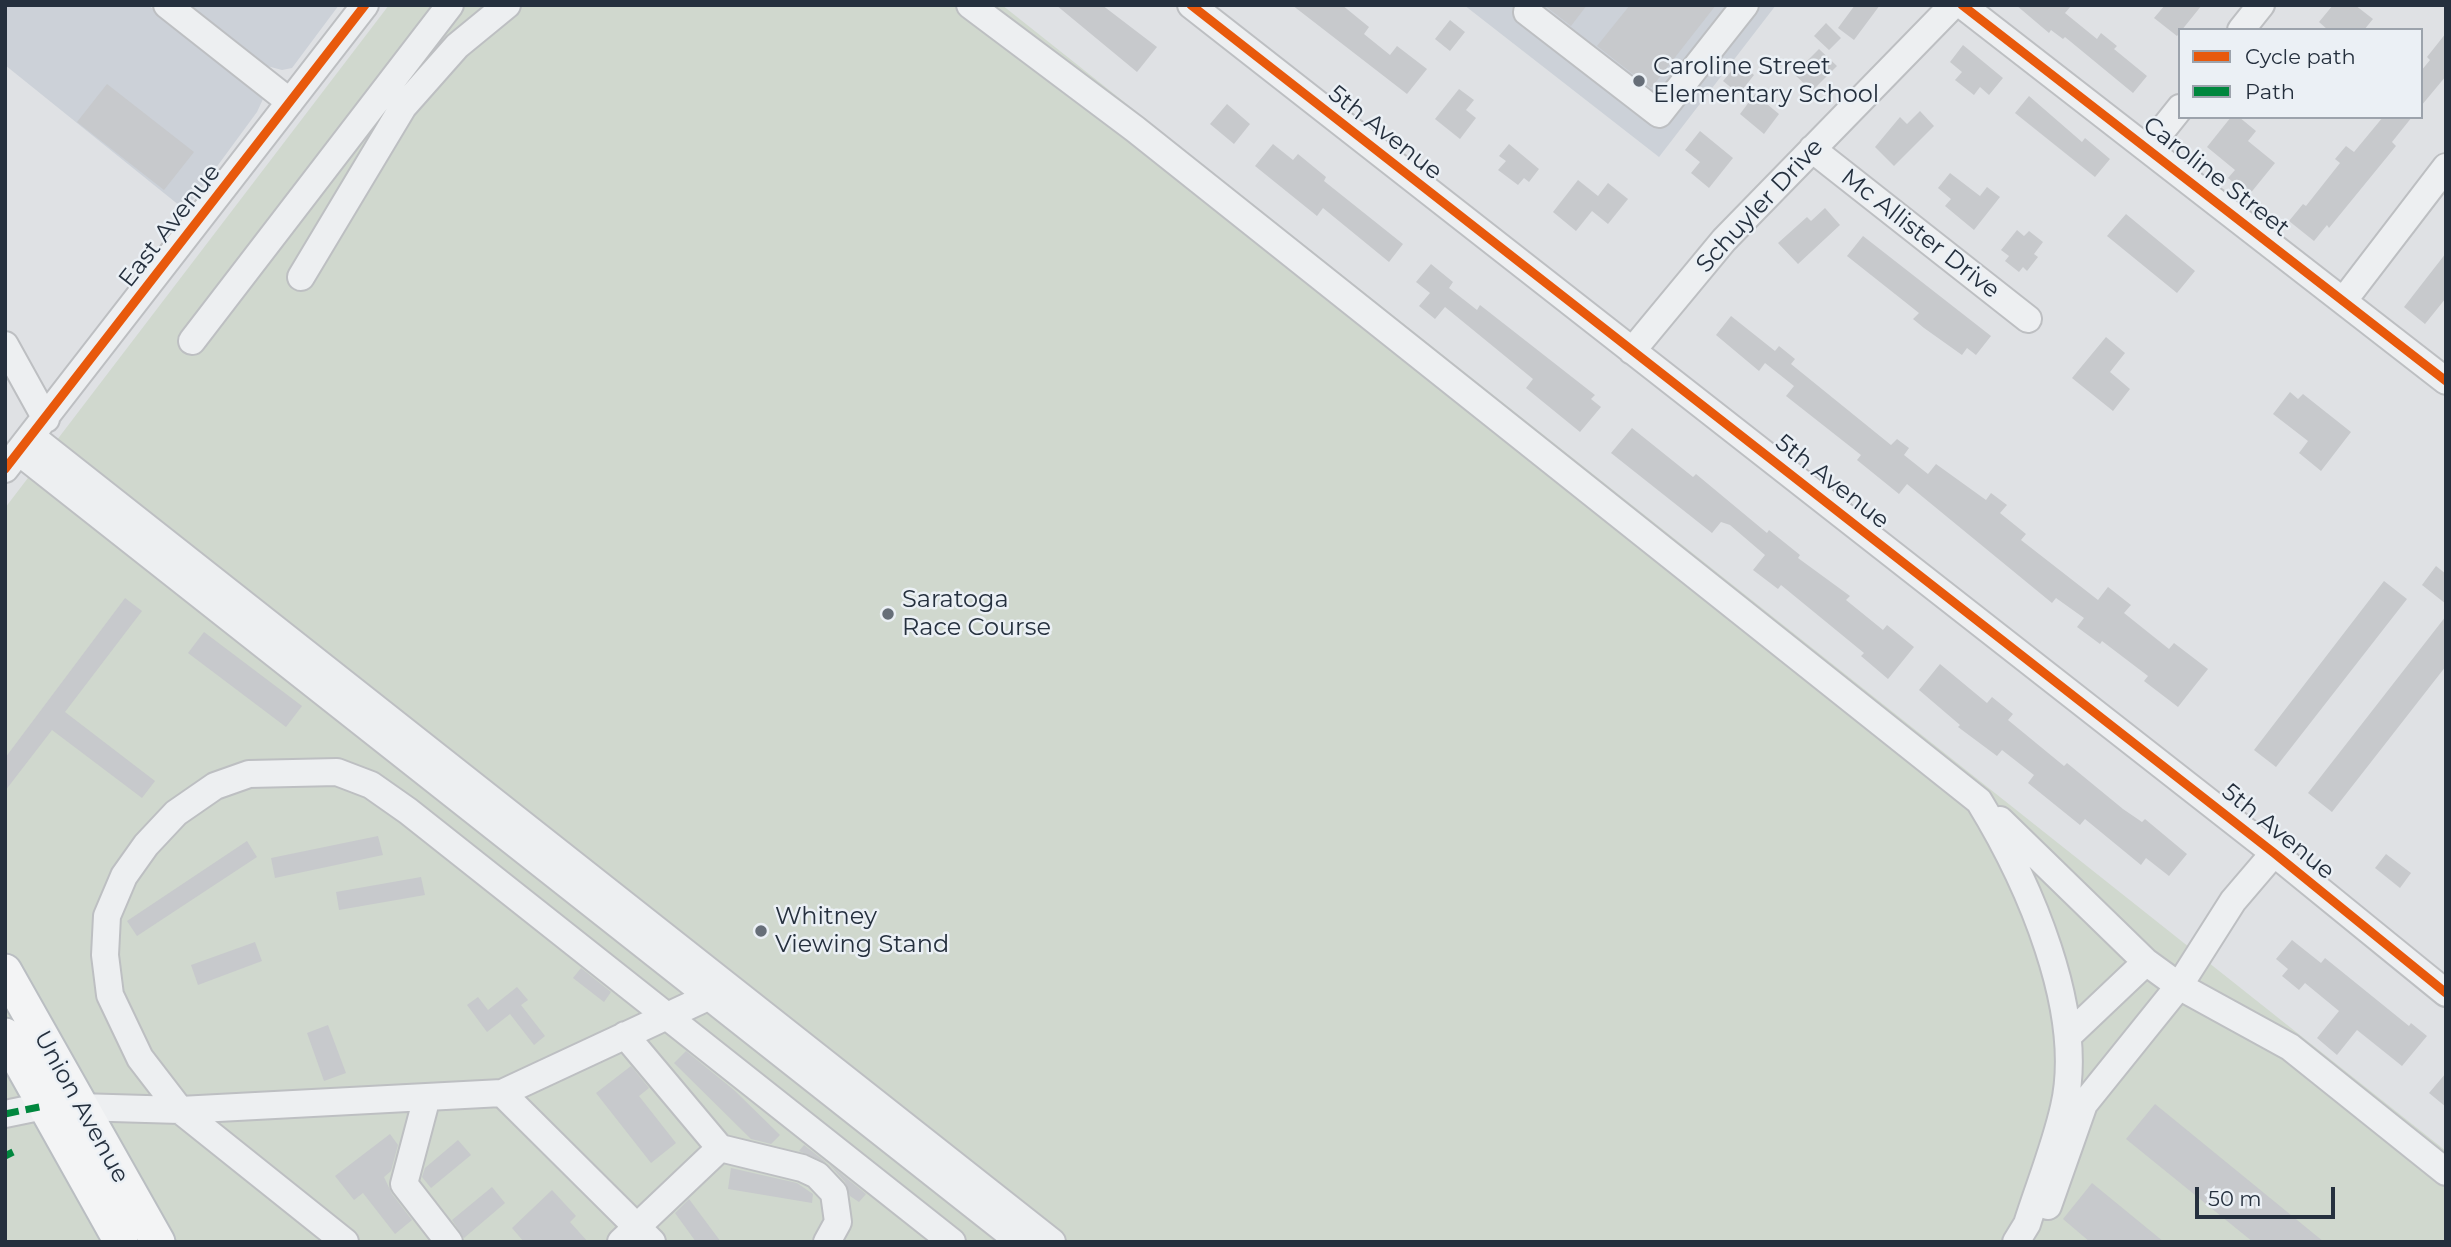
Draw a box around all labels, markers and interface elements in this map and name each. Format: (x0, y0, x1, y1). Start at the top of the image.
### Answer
legend (2178, 28, 2423, 119)
text: Cycle path (2245, 44, 2356, 69)
place label: Caroline Street Elementary School (1653, 53, 1879, 109)
marker: Caroline Street Elementary School (1631, 73, 1647, 89)
text: Path (2245, 79, 2295, 104)
street label: 5th Avenue (1322, 80, 1448, 186)
street label: Caroline Street (2137, 111, 2295, 243)
street label: Schuyler Drive (1690, 133, 1830, 279)
street label: East Avenue (113, 159, 227, 293)
street label: Mc Allister Drive (1835, 163, 2005, 305)
street label: 5th Avenue (1769, 429, 1895, 535)
place label: Saratoga Race Course (902, 586, 1051, 642)
marker: Saratoga Race Course (880, 606, 896, 622)
street label: 5th Avenue (2216, 778, 2340, 886)
place label: Whitney Viewing Stand (775, 903, 949, 959)
marker: Whitney Viewing Stand (753, 923, 769, 939)
street label: Union Avenue (27, 1026, 135, 1188)
scale bar (2199, 1174, 2339, 1218)
text: 50 m (2208, 1186, 2262, 1211)

